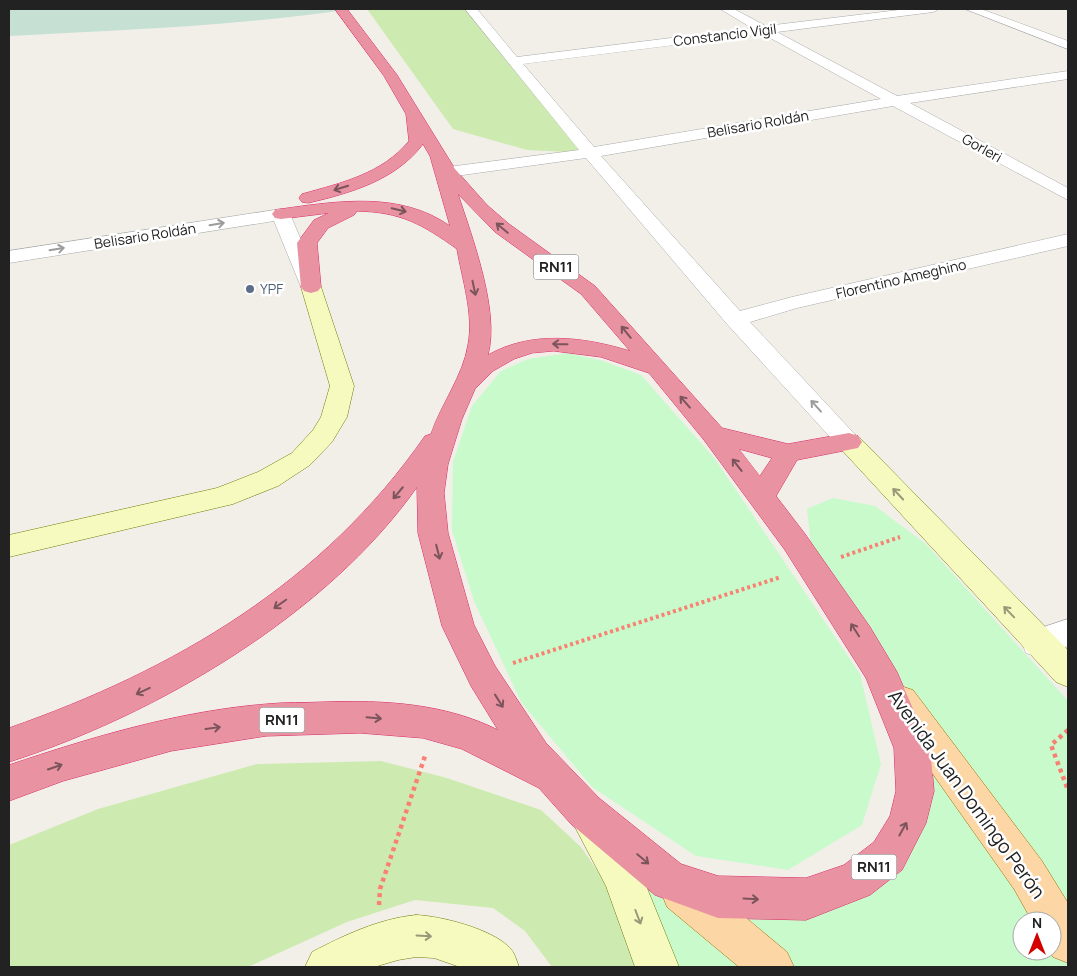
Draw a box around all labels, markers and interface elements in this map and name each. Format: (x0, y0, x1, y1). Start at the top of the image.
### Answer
street label: Constancio Vigil (672, 19, 778, 50)
street label: Belisario Roldán (706, 105, 810, 142)
street label: Gorleri (959, 129, 1006, 166)
one-way arrow (334, 183, 350, 193)
one-way arrow (391, 206, 407, 215)
street label: Belisario Roldán (93, 218, 197, 253)
one-way arrow (209, 219, 225, 229)
one-way arrow (496, 222, 509, 233)
one-way arrow (49, 244, 65, 254)
road number: RN11 (534, 254, 578, 280)
street label: Florentino Ameghino (834, 254, 968, 303)
place label: YPF (260, 279, 283, 298)
one-way arrow (470, 279, 480, 295)
marker: YPF (244, 283, 256, 295)
one-way arrow (620, 326, 631, 339)
one-way arrow (552, 339, 568, 349)
one-way arrow (679, 396, 690, 409)
one-way arrow (810, 399, 822, 412)
one-way arrow (731, 459, 742, 472)
one-way arrow (392, 486, 403, 499)
one-way arrow (892, 488, 903, 501)
one-way arrow (433, 544, 443, 560)
one-way arrow (273, 599, 287, 609)
one-way arrow (1003, 606, 1015, 619)
one-way arrow (849, 623, 860, 637)
street label: Avenida Juan Domingo Perón (882, 684, 1052, 904)
one-way arrow (136, 686, 151, 696)
one-way arrow (494, 694, 504, 708)
road number: RN11 (260, 708, 304, 732)
one-way arrow (366, 714, 382, 723)
one-way arrow (204, 723, 220, 733)
one-way arrow (47, 762, 62, 771)
one-way arrow (899, 822, 908, 837)
one-way arrow (636, 853, 649, 864)
road number: RN11 (852, 854, 896, 880)
one-way arrow (743, 894, 759, 903)
one-way arrow (634, 909, 643, 924)
north arrow (1012, 911, 1062, 961)
text: N (1032, 913, 1042, 932)
one-way arrow (416, 932, 432, 941)

